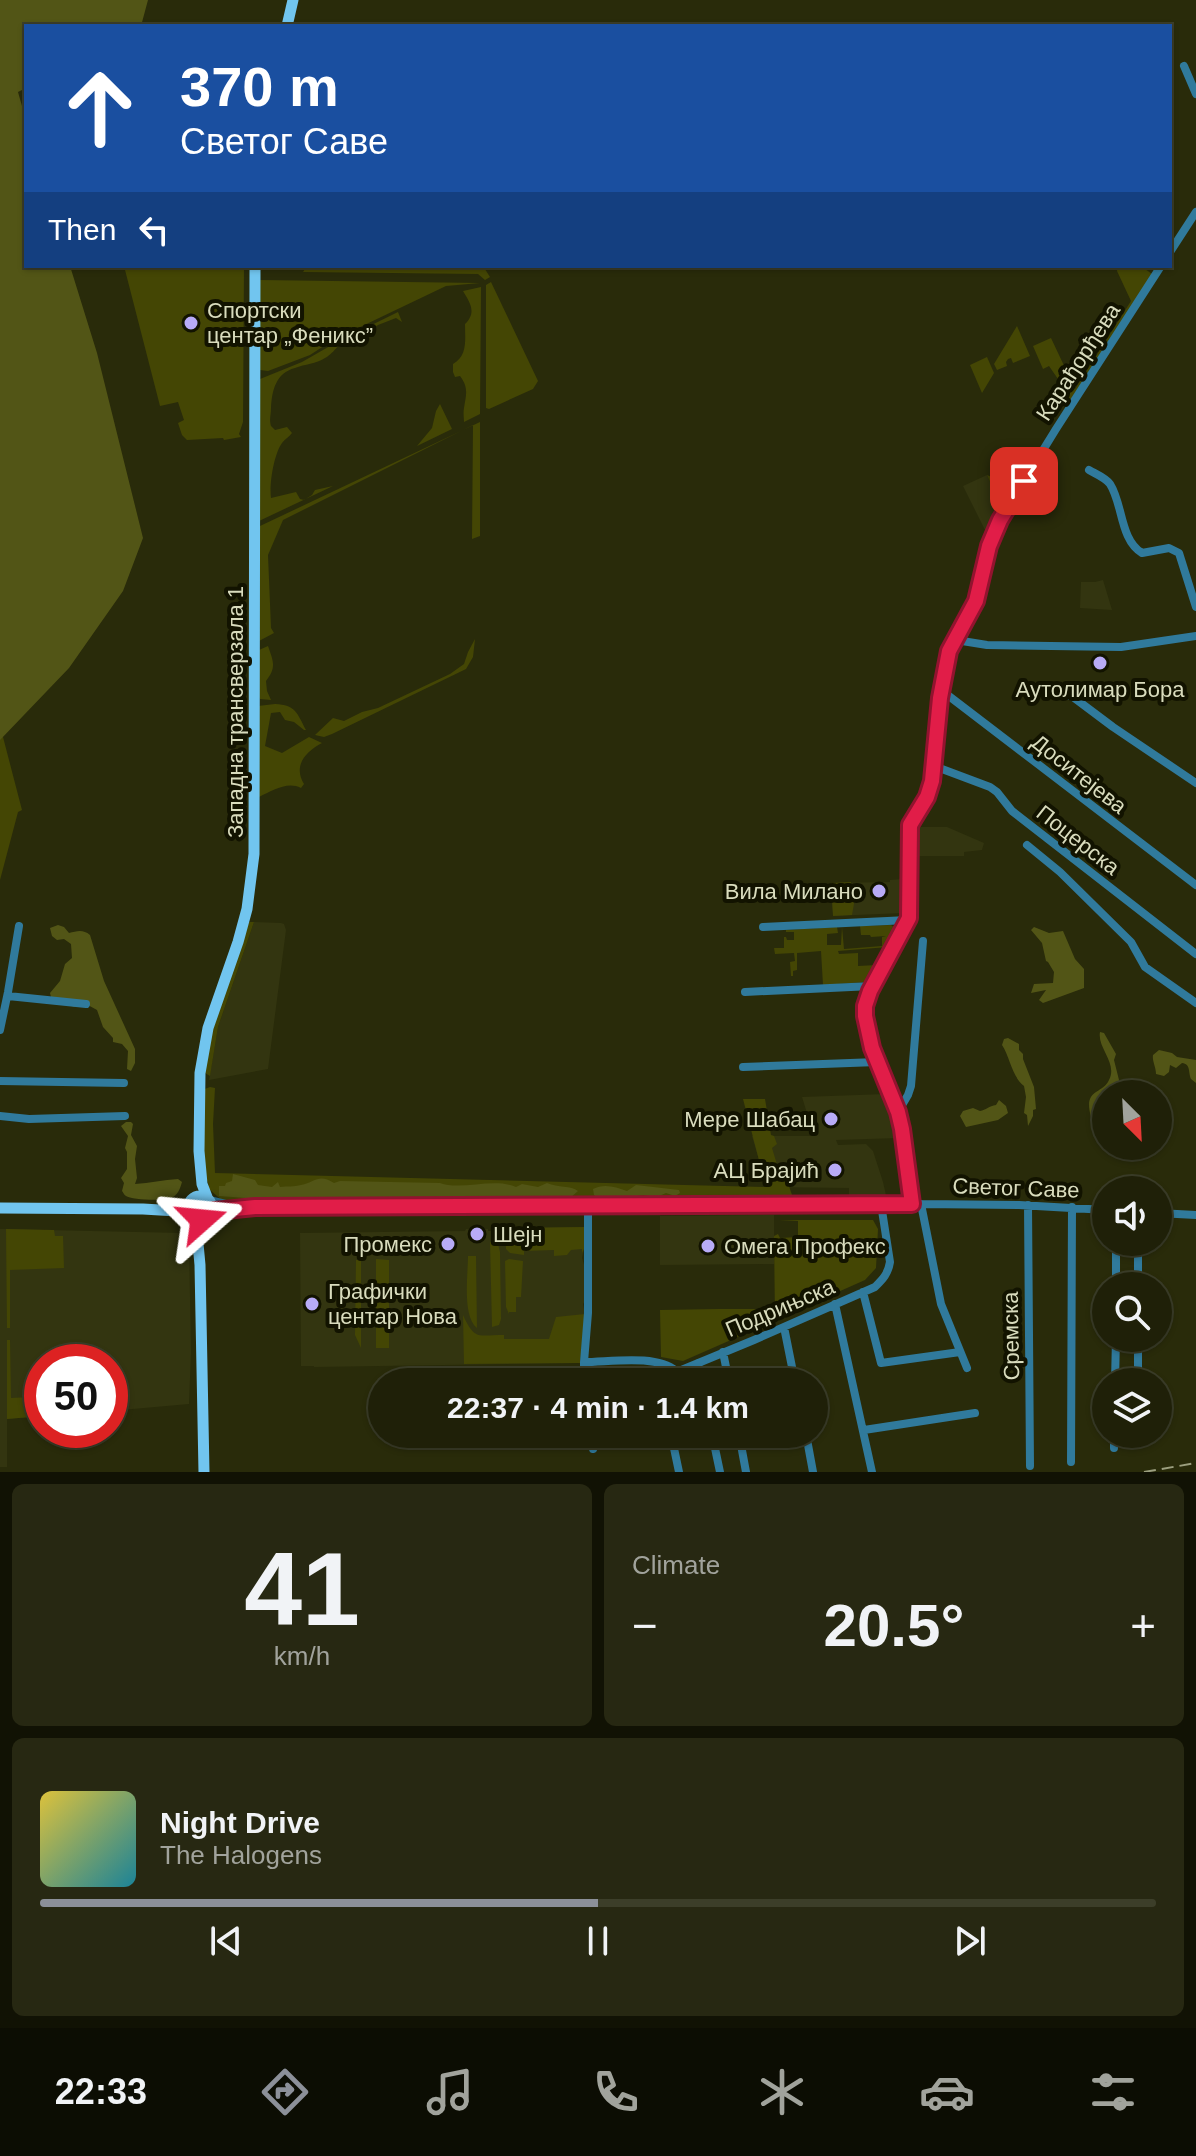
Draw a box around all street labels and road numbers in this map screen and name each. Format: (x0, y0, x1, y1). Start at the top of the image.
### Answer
street label: Карађорђева (1031, 298, 1125, 425)
street label: Западна трансверзала 1 (223, 586, 248, 838)
street label: Доситејева (1027, 729, 1132, 819)
street label: Поцерска (1032, 800, 1125, 881)
street label: Светог Саве (952, 1173, 1080, 1203)
street label: Подрињска (722, 1274, 839, 1342)
street label: Сремска (998, 1291, 1024, 1381)

